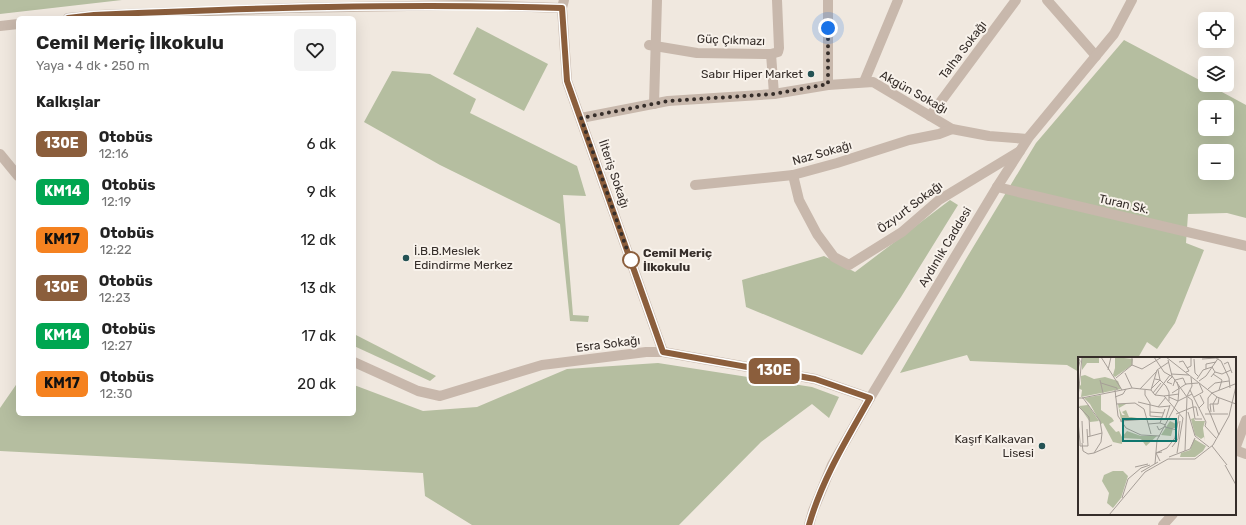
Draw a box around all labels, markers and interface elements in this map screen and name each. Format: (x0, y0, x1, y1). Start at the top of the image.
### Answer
map controls (1198, 12, 1234, 180)
button: locate (1198, 12, 1234, 48)
your location (818, 18, 838, 38)
street label: Talha Sokağı (937, 18, 990, 82)
button: heart (294, 29, 336, 71)
text: Cemil Meriç İlkokulu (36, 31, 224, 54)
street label: Güç Çıkmazı (697, 32, 765, 48)
button: layers (1198, 56, 1234, 92)
text: Yaya · 4 dk · 250 m (36, 58, 150, 73)
place label: Sabır Hiper Market (701, 67, 803, 81)
street label: Akgün Sokağı (878, 68, 951, 117)
marker: Sabır Hiper Market (806, 69, 816, 79)
text: Kalkışlar (36, 93, 100, 111)
button: + (1198, 100, 1234, 136)
text: Otobüs (99, 128, 153, 146)
text: 130E (44, 135, 79, 152)
text: 6 dk (307, 135, 336, 153)
street label: İlteriş Sokağı (596, 138, 632, 210)
street label: Naz Sokağı (791, 138, 853, 168)
button: − (1198, 144, 1234, 180)
text: 12:16 (99, 146, 129, 161)
text: Otobüs (101, 176, 156, 194)
street label: Özyurt Sokağı (875, 178, 945, 236)
text: KM14 (44, 183, 81, 200)
text: 9 dk (307, 183, 336, 201)
street label: Turan Sk. (1097, 191, 1151, 217)
text: 12:19 (101, 194, 131, 209)
street label: Aydınlık Caddesi (916, 204, 974, 290)
text: Otobüs (100, 224, 154, 242)
text: KM17 (44, 231, 80, 248)
text: 12 dk (300, 231, 336, 249)
text: 12:22 (100, 242, 132, 257)
place label: İ.B.B.Meslek Edindirme Merkez (414, 244, 513, 272)
place label: Cemil Meriç İlkokulu (643, 246, 712, 274)
marker: Cemil Meriç İlkokulu (622, 251, 640, 269)
marker: İ.B.B.Meslek Edindirme Merkez (401, 253, 411, 263)
text: Otobüs (99, 272, 153, 290)
text: 130E (44, 279, 79, 296)
text: 13 dk (300, 279, 336, 297)
text: 12:23 (99, 290, 131, 305)
text: Otobüs (101, 320, 156, 338)
text: KM14 (44, 327, 81, 344)
text: 17 dk (302, 327, 336, 345)
street label: Esra Sokağı (575, 333, 641, 355)
text: 12:27 (101, 338, 132, 353)
inset map (1078, 357, 1236, 515)
line badge: 130E (746, 358, 802, 384)
text: 130E (757, 362, 791, 379)
text: Otobüs (100, 368, 154, 386)
text: KM17 (44, 375, 80, 392)
text: 20 dk (297, 375, 336, 393)
text: 12:30 (100, 386, 132, 401)
place label: Kaşıf Kalkavan Lisesi (954, 432, 1034, 460)
marker: Kaşıf Kalkavan Lisesi (1037, 441, 1047, 451)

